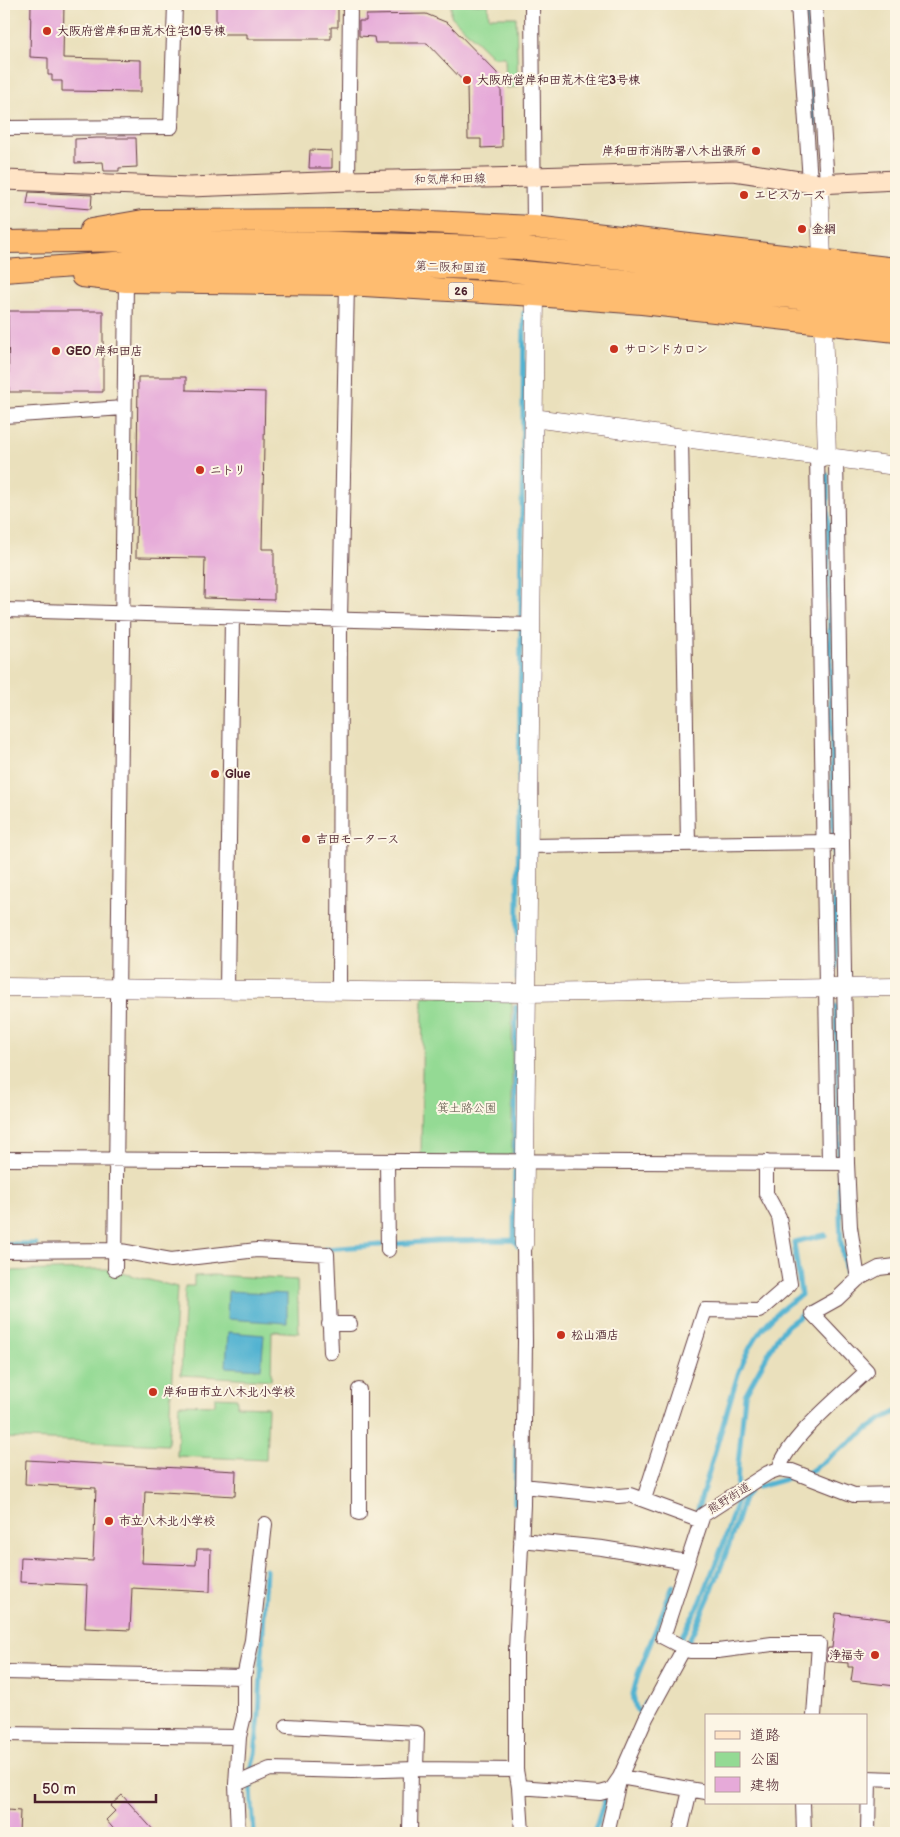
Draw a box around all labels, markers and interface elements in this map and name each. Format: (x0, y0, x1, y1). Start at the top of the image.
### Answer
place label: 大阪府営岸和田荒木住宅10号棟 (57, 24, 226, 39)
marker: 大阪府営岸和田荒木住宅10号棟 (41, 25, 53, 37)
place label: 大阪府営岸和田荒木住宅3号棟 (477, 73, 640, 88)
marker: 大阪府営岸和田荒木住宅3号棟 (461, 74, 473, 86)
place label: 岸和田市消防署八木出張所 (602, 144, 747, 159)
marker: 岸和田市消防署八木出張所 (750, 145, 762, 157)
street label: 和気岸和田線 (414, 171, 486, 188)
place label: エビスカーズ (754, 188, 825, 203)
marker: エビスカーズ (738, 189, 750, 201)
place label: 金綱 (812, 222, 836, 237)
marker: 金綱 (796, 223, 808, 235)
street label: 第二阪和国道 (415, 259, 487, 276)
road number: 26 (448, 282, 474, 300)
place label: サロンドカロン (624, 342, 708, 357)
marker: サロンドカロン (608, 343, 620, 355)
place label: GEO 岸和田店 (66, 344, 143, 359)
marker: GEO 岸和田店 (50, 345, 62, 357)
place label: ニトリ (210, 463, 246, 478)
marker: ニトリ (194, 464, 206, 476)
place label: Glue (225, 767, 251, 782)
marker: Glue (209, 768, 221, 780)
place label: 吉田モータース (316, 832, 399, 847)
marker: 吉田モータース (300, 833, 312, 845)
park label: 箕土路公園 (437, 1101, 497, 1116)
place label: 松山酒店 (571, 1328, 619, 1343)
marker: 松山酒店 (555, 1329, 567, 1341)
place label: 岸和田市立八木北小学校 (163, 1385, 295, 1400)
marker: 岸和田市立八木北小学校 (147, 1386, 159, 1398)
street label: 熊野街道 (705, 1479, 754, 1518)
place label: 市立八木北小学校 (119, 1514, 215, 1529)
marker: 市立八木北小学校 (103, 1515, 115, 1527)
place label: 浄福寺 (829, 1648, 865, 1663)
marker: 浄福寺 (869, 1649, 881, 1661)
legend (705, 1714, 868, 1804)
text: 道路 (750, 1726, 780, 1745)
text: 公園 (750, 1750, 780, 1769)
scale bar (35, 1772, 156, 1804)
text: 建物 (750, 1776, 780, 1795)
text: 50 m (42, 1780, 76, 1799)

